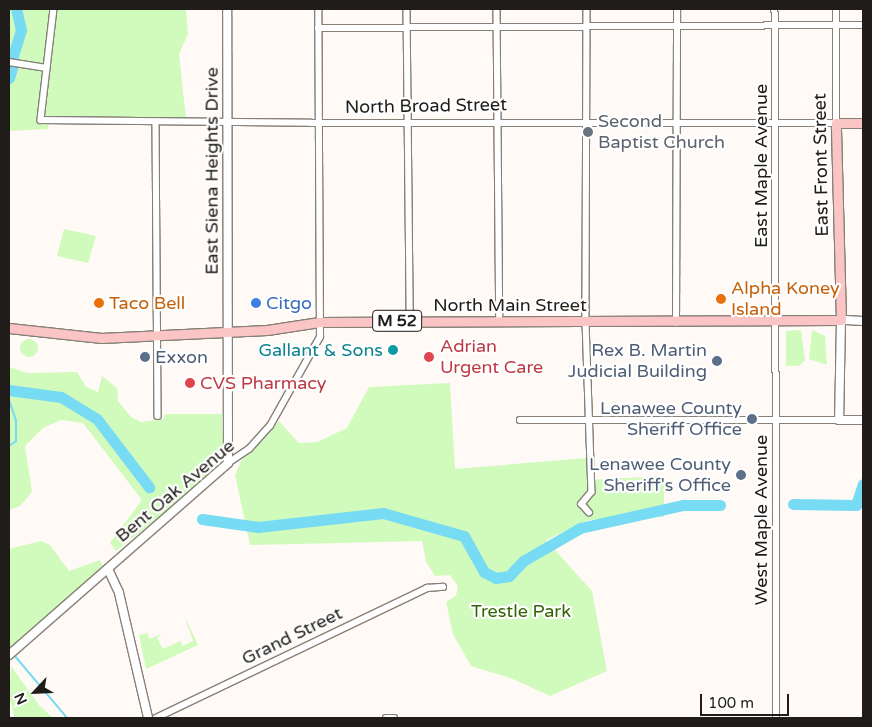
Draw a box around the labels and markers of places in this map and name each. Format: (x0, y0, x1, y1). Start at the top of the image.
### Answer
place label: Second Baptist Church (598, 111, 725, 154)
marker: Second Baptist Church (582, 126, 594, 138)
place label: Alpha Koney Island (731, 278, 840, 320)
place label: Taco Bell (109, 292, 185, 314)
place label: Citgo (266, 292, 312, 314)
marker: Alpha Koney Island (715, 293, 727, 305)
marker: Taco Bell (93, 297, 105, 309)
marker: Citgo (250, 297, 262, 309)
place label: Adrian Urgent Care (440, 336, 543, 378)
place label: Gallant & Sons (258, 339, 383, 361)
place label: Rex B. Martin Judicial Building (568, 340, 707, 382)
marker: Gallant & Sons (387, 344, 399, 356)
place label: Exxon (155, 346, 208, 368)
marker: Adrian Urgent Care (422, 350, 436, 364)
marker: Exxon (139, 351, 151, 363)
marker: Rex B. Martin Judicial Building (711, 355, 723, 367)
place label: CVS Pharmacy (200, 372, 327, 394)
marker: CVS Pharmacy (184, 377, 196, 389)
place label: Lenawee County Sheriff Office (600, 398, 742, 440)
marker: Lenawee County Sheriff Office (746, 413, 758, 425)
place label: Lenawee County Sheriff's Office (589, 454, 731, 496)
marker: Lenawee County Sheriff's Office (735, 469, 747, 481)

